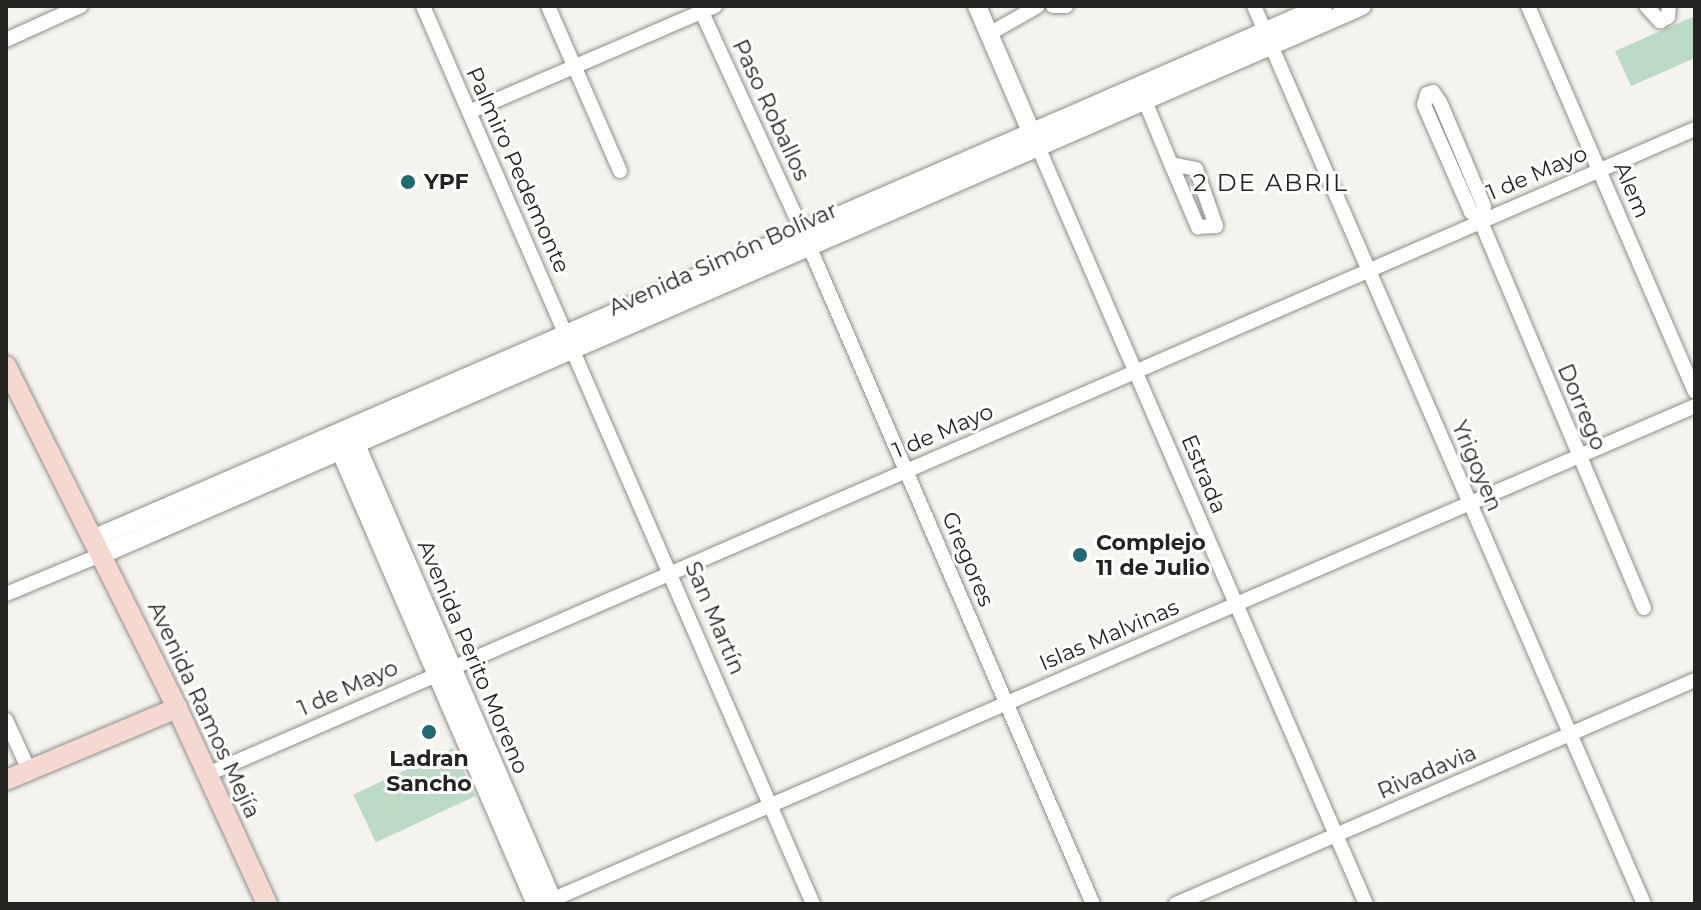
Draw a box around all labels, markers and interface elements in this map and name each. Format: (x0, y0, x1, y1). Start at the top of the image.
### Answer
street label: Paso Roballos (727, 35, 815, 185)
street label: Palmiro Pedemonte (461, 63, 575, 277)
street label: 1 de Mayo (1483, 140, 1591, 206)
street label: Alem (1608, 158, 1656, 222)
place label: YPF (424, 169, 469, 195)
district label: 2 DE ABRIL (1193, 169, 1349, 197)
marker: YPF (399, 173, 417, 191)
street label: Avenida Simón Bolívar (605, 197, 841, 321)
street label: Dorrego (1552, 360, 1612, 454)
street label: 1 de Mayo (889, 398, 997, 464)
street label: Yrigoyen (1446, 417, 1508, 515)
street label: Estrada (1176, 431, 1232, 517)
street label: Gregores (936, 508, 1000, 610)
place label: Complejo 11 de Julio (1096, 529, 1210, 580)
street label: Avenida Perito Moreno (412, 536, 534, 778)
marker: Complejo 11 de Julio (1071, 546, 1089, 564)
street label: San Martín (679, 558, 751, 678)
street label: Islas Malvinas (1035, 594, 1183, 676)
street label: Avenida Ramos Mejía (142, 597, 266, 823)
street label: 1 de Mayo (294, 654, 402, 722)
marker: Ladran Sancho (420, 723, 438, 741)
street label: Rivadavia (1374, 739, 1480, 805)
place label: Ladran Sancho (386, 745, 472, 796)

